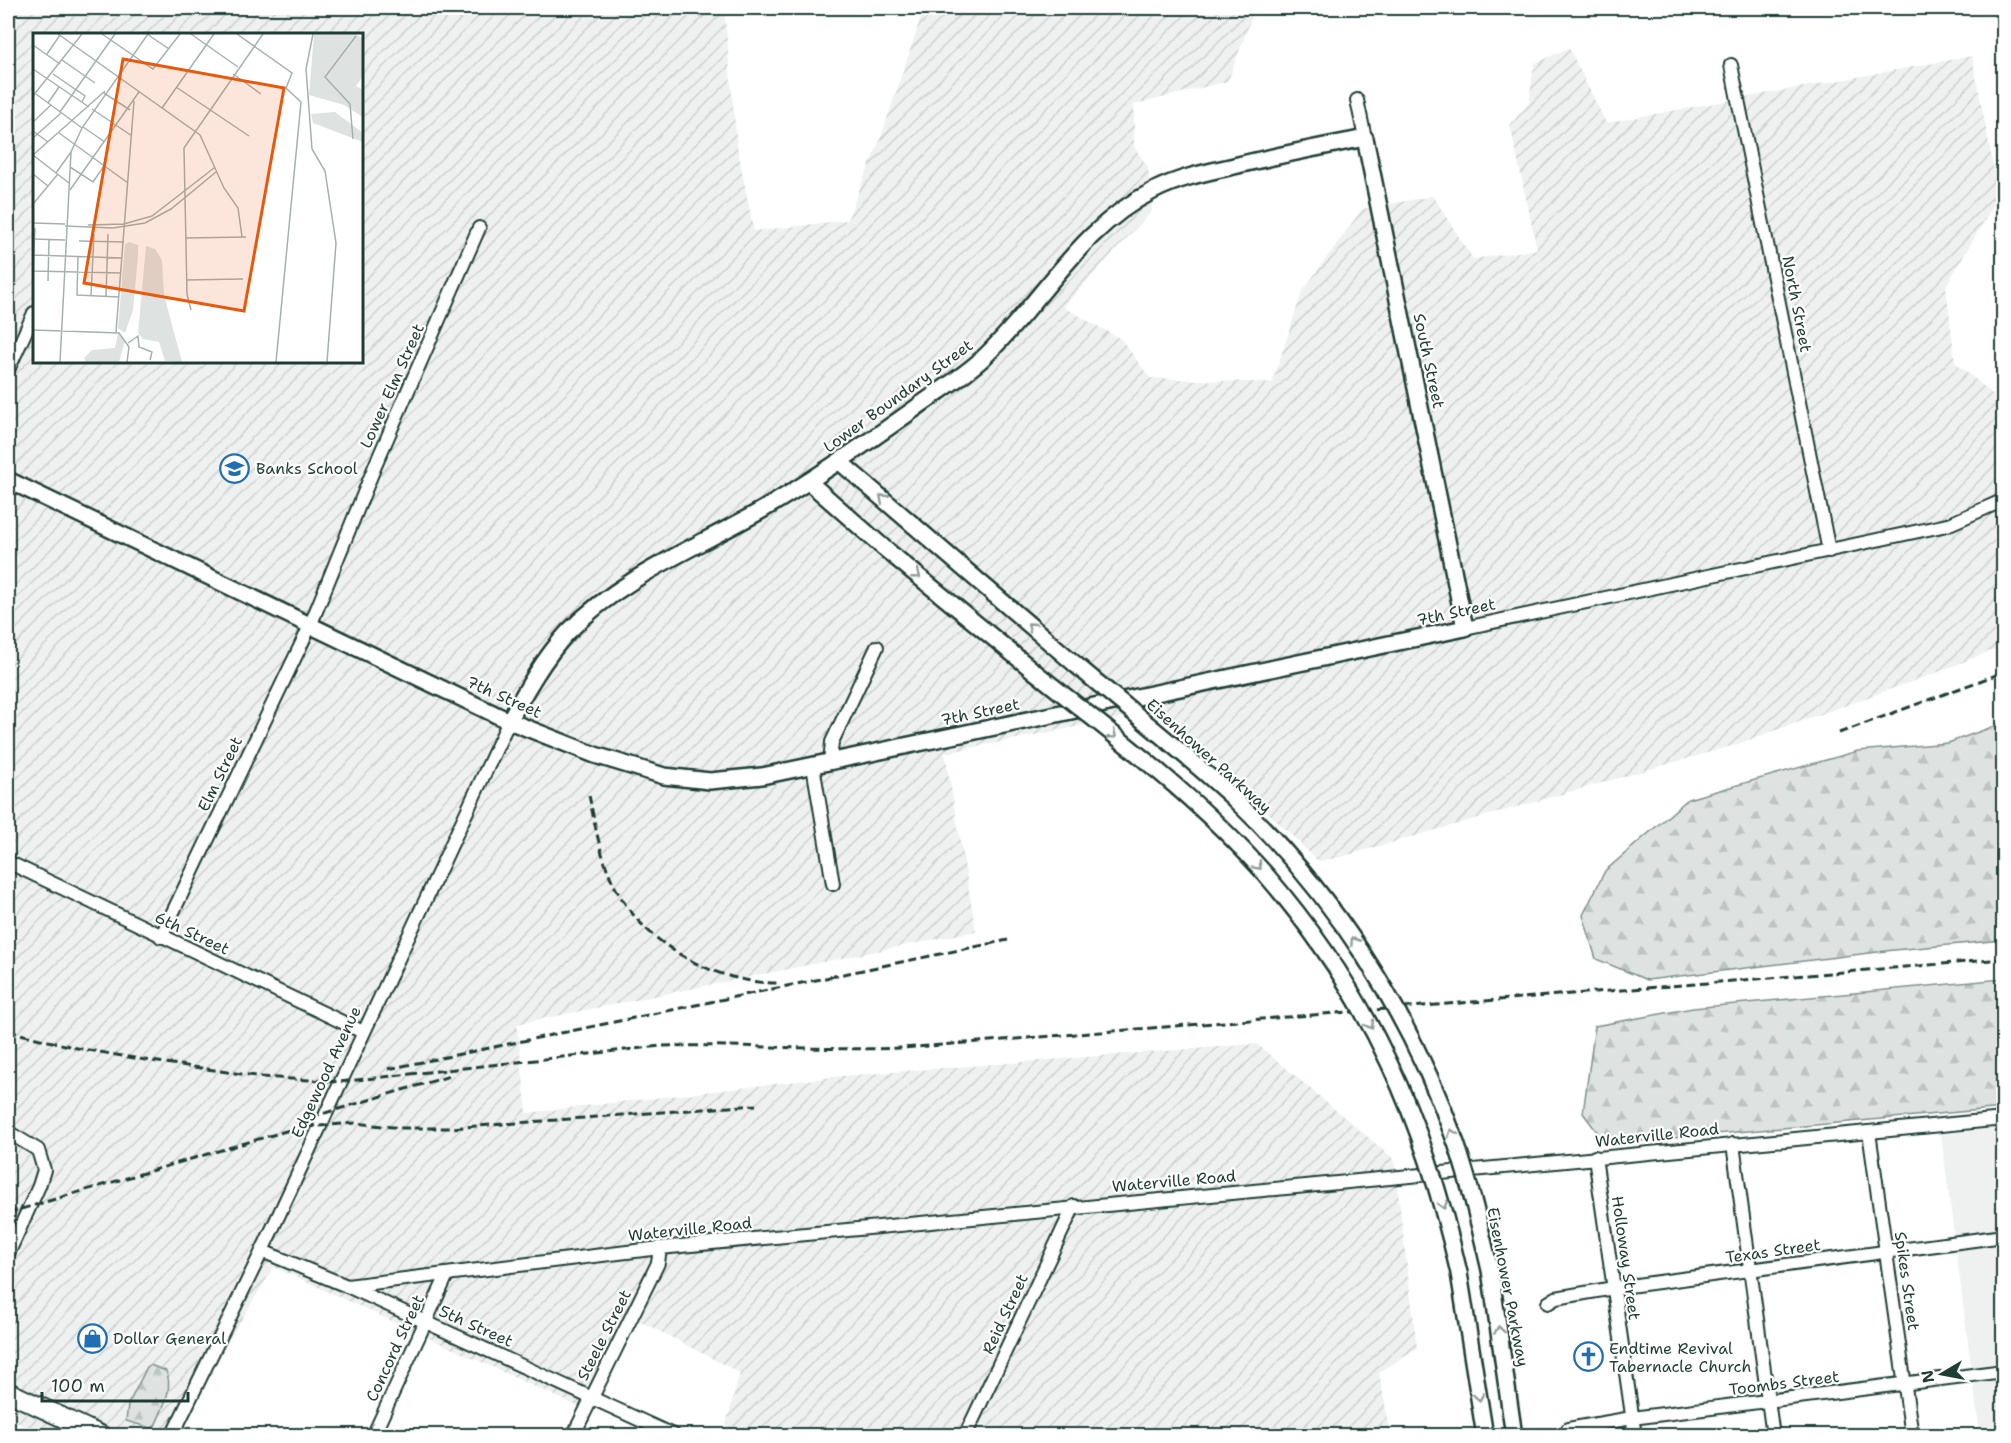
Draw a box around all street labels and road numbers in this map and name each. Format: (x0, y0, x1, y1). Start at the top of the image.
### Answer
street label: North Street (1777, 254, 1817, 354)
street label: South Street (1409, 311, 1449, 411)
street label: Lower Elm Street (355, 320, 429, 452)
street label: Lower Boundary Street (819, 335, 977, 457)
street label: 7th Street (1415, 593, 1497, 631)
street label: 7th Street (463, 671, 545, 723)
street label: 7th Street (939, 693, 1021, 731)
street label: Eisenhower Parkway (1142, 694, 1276, 818)
street label: Elm Street (193, 733, 247, 815)
street label: 6th Street (151, 907, 233, 959)
street label: Edgewood Avenue (286, 1003, 366, 1141)
street label: Waterville Road (1594, 1118, 1720, 1152)
street label: Waterville Road (1111, 1165, 1237, 1197)
street label: Holloway Street (1607, 1195, 1645, 1321)
street label: Eisenhower Parkway (1482, 1206, 1534, 1368)
street label: Waterville Road (627, 1212, 753, 1246)
street label: Spikes Street (1890, 1230, 1924, 1332)
street label: Texas Street (1724, 1234, 1822, 1268)
street label: Reid Street (977, 1270, 1033, 1358)
street label: Steele Street (572, 1286, 636, 1384)
street label: Concord Street (361, 1291, 429, 1405)
street label: 5th Street (436, 1300, 516, 1352)
street label: Toombs Street (1728, 1366, 1840, 1400)

